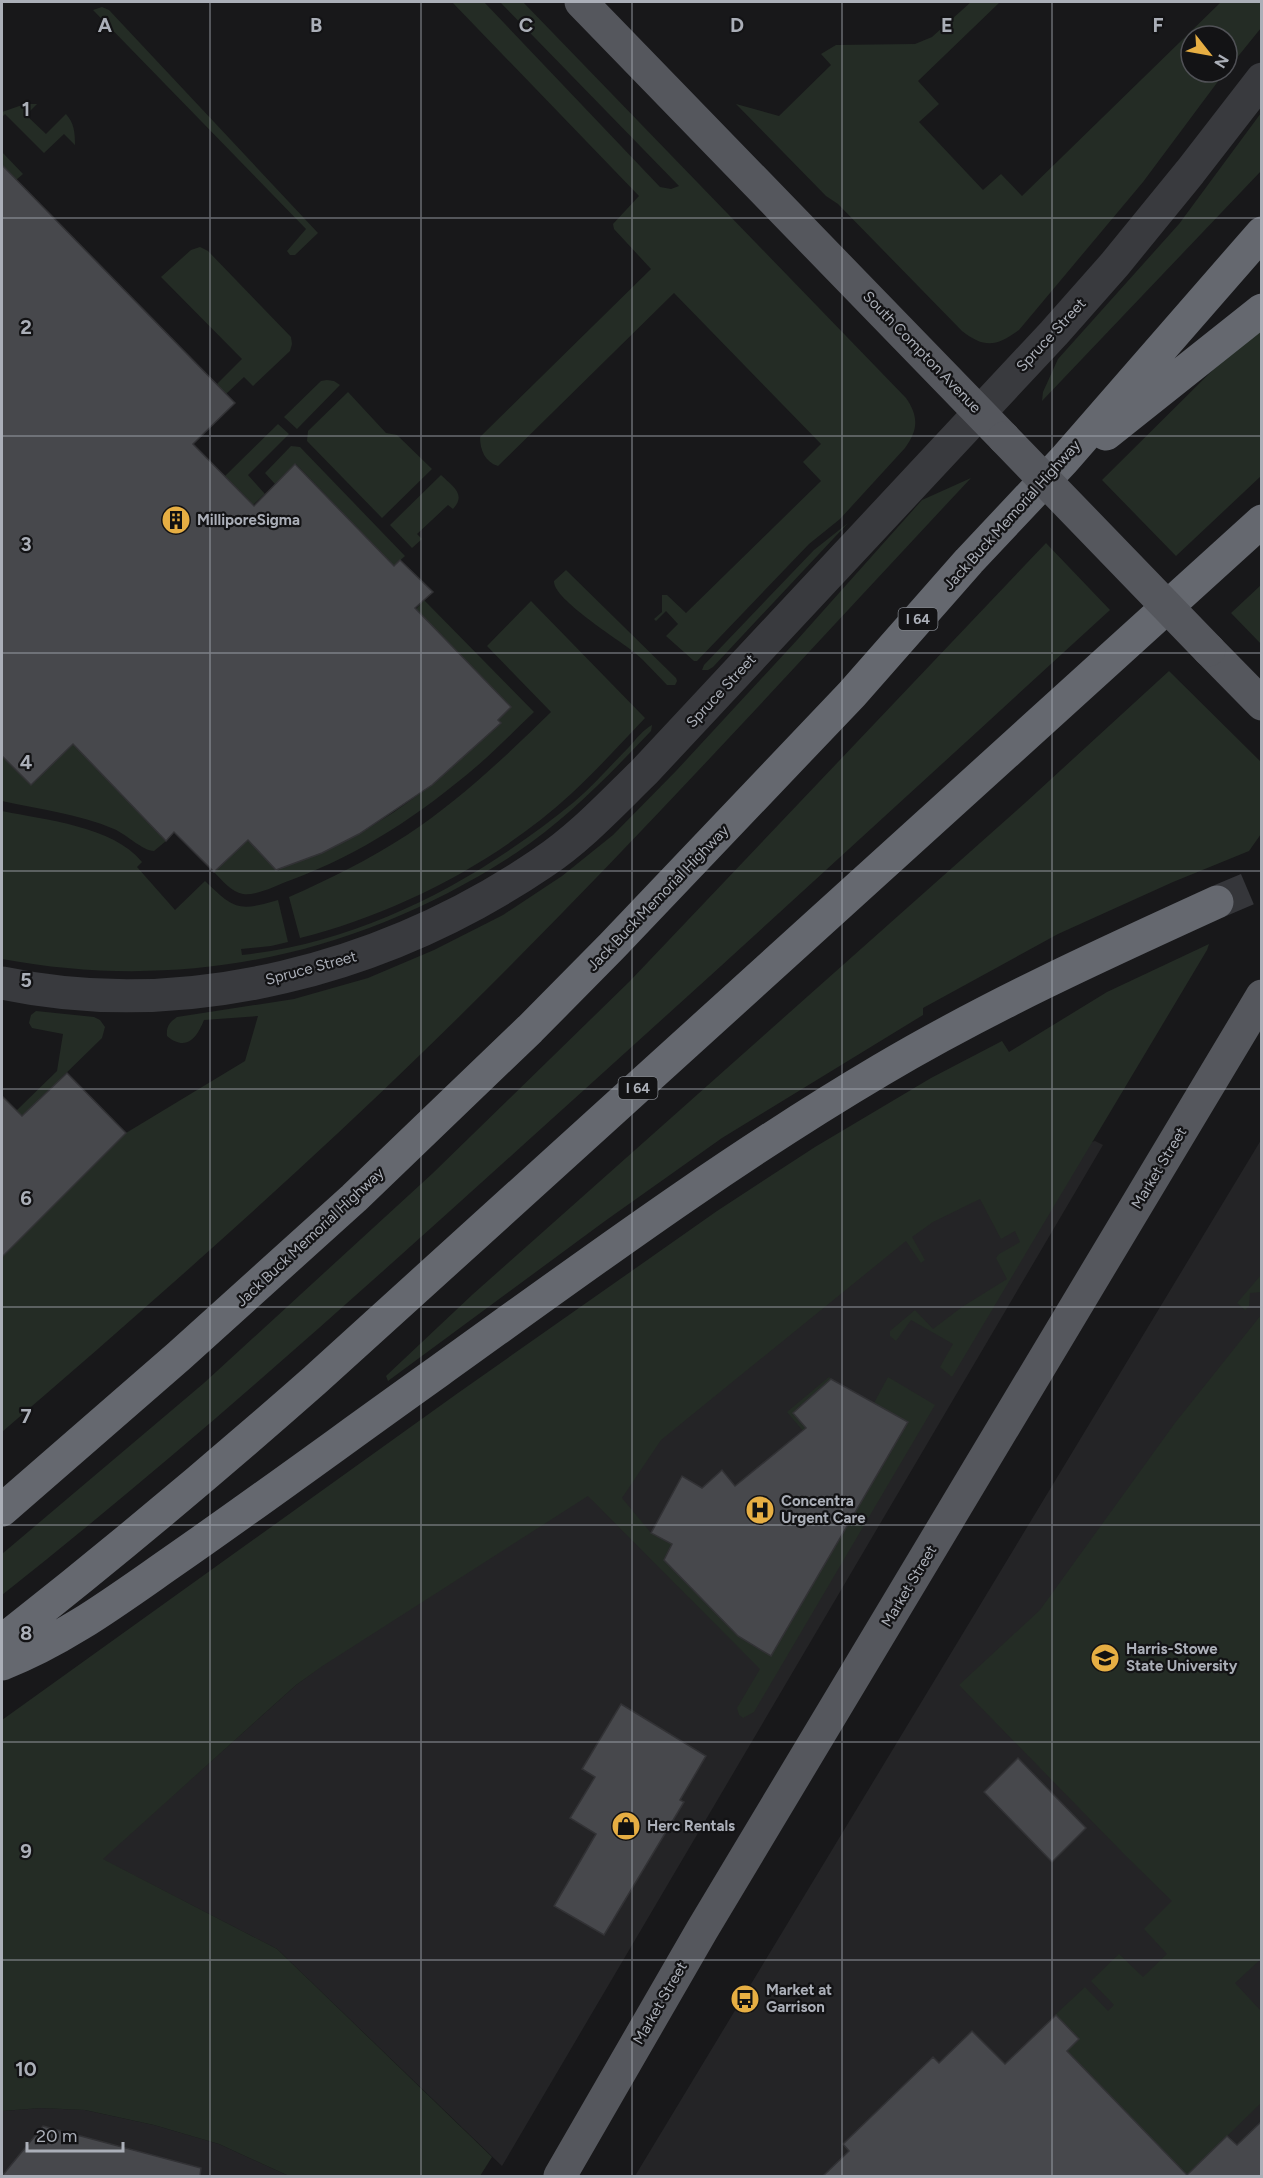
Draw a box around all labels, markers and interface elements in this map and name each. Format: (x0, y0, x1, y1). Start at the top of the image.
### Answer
text: A (98, 13, 113, 37)
text: B (310, 13, 322, 37)
text: C (519, 13, 533, 37)
text: D (730, 13, 744, 37)
text: E (941, 13, 953, 37)
text: F (1152, 13, 1164, 37)
north arrow (1179, 24, 1239, 84)
text: N (1210, 51, 1233, 72)
text: 1 (22, 97, 30, 121)
street label: South Compton Avenue (859, 287, 985, 417)
street label: Spruce Street (1013, 294, 1090, 375)
text: 2 (20, 315, 32, 339)
street label: Jack Buck Memorial Highway (940, 436, 1084, 594)
building icon: MilliporeSigma (160, 504, 192, 536)
place label: MilliporeSigma (197, 511, 300, 529)
text: 3 (20, 532, 32, 556)
road number: I 64 (898, 608, 938, 630)
street label: Spruce Street (683, 650, 760, 731)
text: 4 (20, 750, 33, 774)
street label: Jack Buck Memorial Highway (584, 821, 732, 975)
street label: Spruce Street (263, 947, 359, 989)
text: 5 (20, 968, 32, 992)
road number: I 64 (618, 1077, 658, 1099)
street label: Market Street (1128, 1124, 1191, 1212)
street label: Jack Buck Memorial Highway (232, 1164, 388, 1310)
text: 6 (20, 1186, 32, 1210)
text: 7 (20, 1404, 32, 1428)
place label: Concentra Urgent Care (781, 1492, 866, 1527)
hospital icon: Concentra Urgent Care (744, 1494, 776, 1526)
street label: Market Street (878, 1542, 941, 1630)
text: 8 (20, 1621, 32, 1645)
place label: Harris-Stowe State University (1126, 1640, 1238, 1675)
school or university icon: Harris-Stowe State University (1089, 1642, 1121, 1674)
shop icon: Herc Rentals (610, 1810, 642, 1842)
place label: Herc Rentals (647, 1817, 735, 1835)
text: 9 (20, 1839, 32, 1863)
street label: Market Street (629, 1958, 691, 2047)
place label: Market at Garrison (766, 1981, 832, 2016)
bus stop icon: Market at Garrison (729, 1983, 761, 2015)
text: 10 (15, 2057, 37, 2081)
scale bar (27, 2115, 123, 2153)
text: 20 m (36, 2125, 77, 2147)

